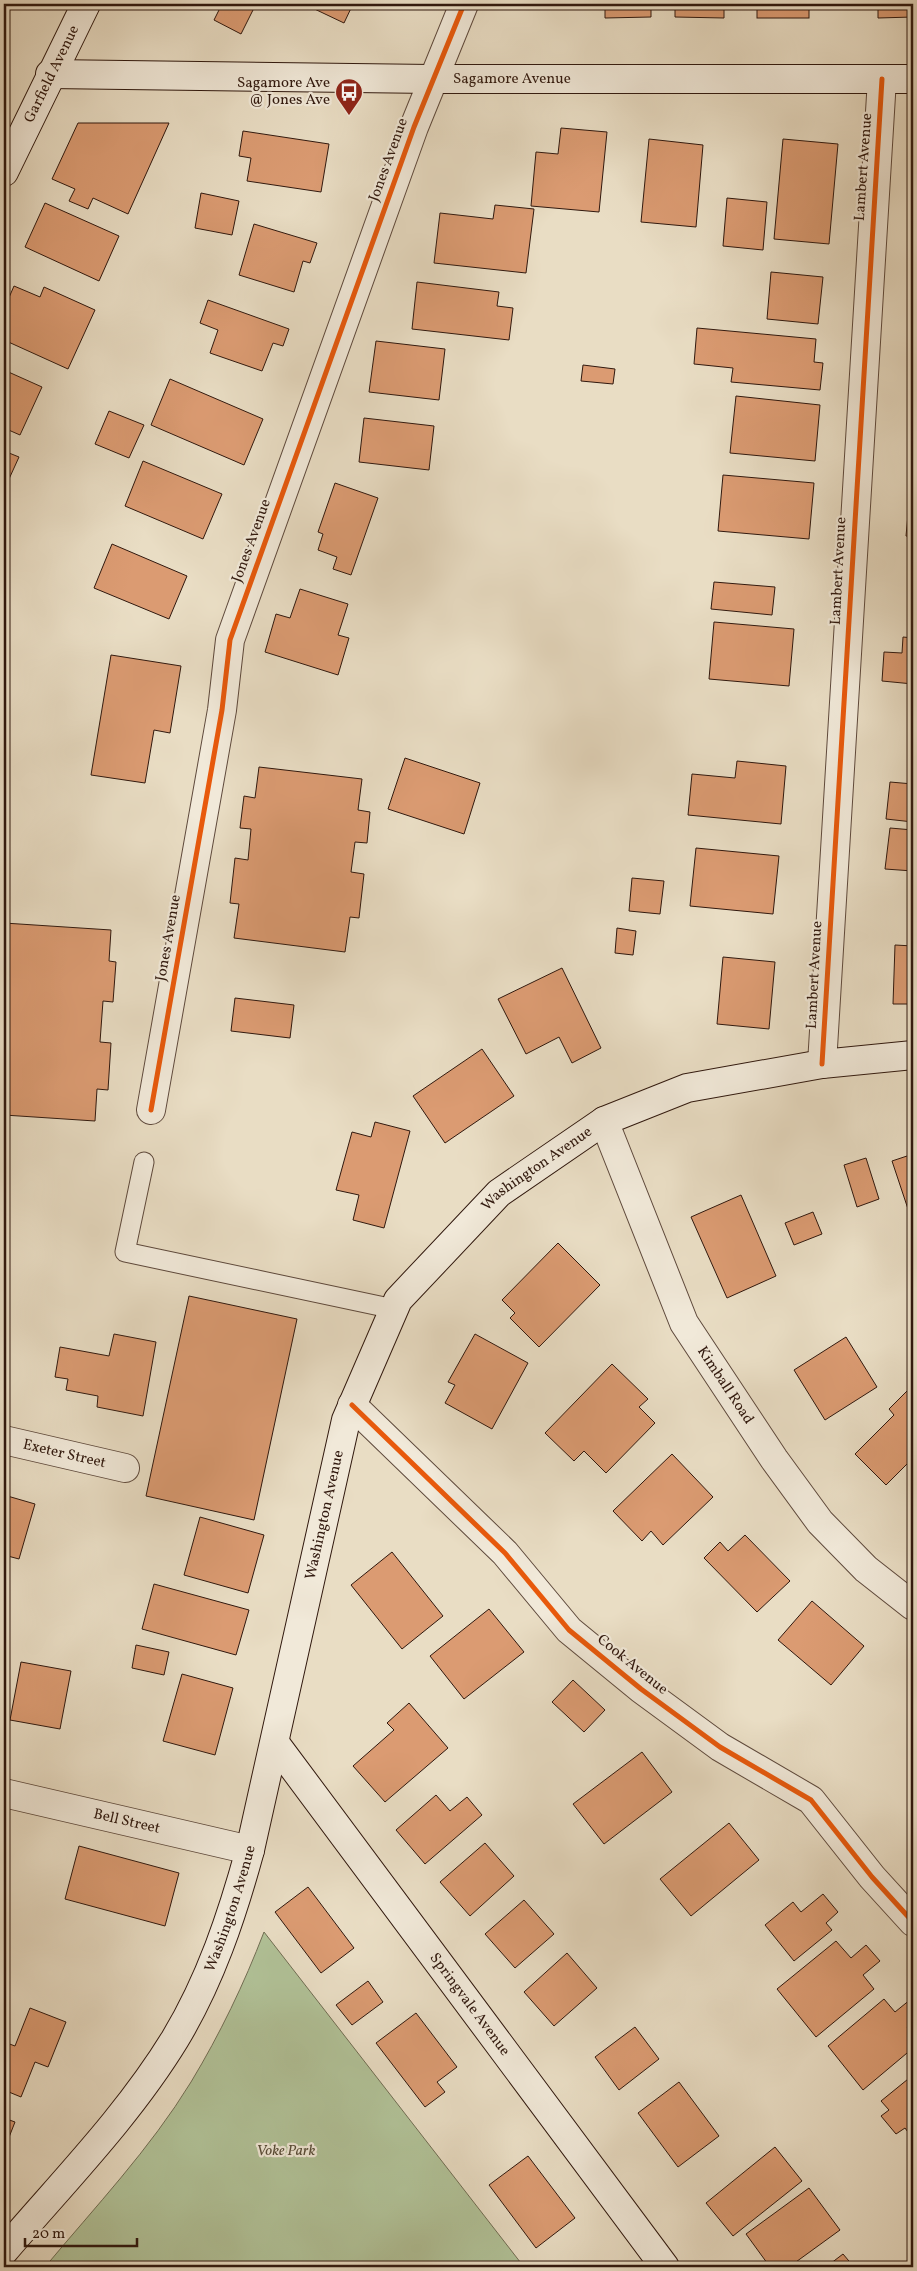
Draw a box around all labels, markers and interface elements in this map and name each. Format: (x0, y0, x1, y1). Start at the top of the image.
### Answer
street label: Garfield Avenue (19, 22, 85, 126)
street label: Sagamore Avenue (453, 69, 571, 90)
place label: Sagamore Ave @ Jones Ave (237, 73, 330, 111)
bus stop icon: Sagamore Ave @ Jones Ave (334, 77, 364, 116)
street label: Lambert Avenue (850, 112, 878, 222)
street label: Jones Avenue (364, 115, 414, 205)
street label: Jones Avenue (227, 496, 277, 586)
street label: Lambert Avenue (826, 516, 852, 626)
street label: Jones Avenue (151, 893, 187, 983)
street label: Lambert Avenue (802, 920, 828, 1030)
street label: Washington Avenue (477, 1122, 596, 1216)
street label: Kimball Road (692, 1342, 759, 1428)
street label: Exeter Street (21, 1434, 108, 1474)
street label: Washington Avenue (300, 1448, 349, 1582)
street label: Cook Avenue (592, 1630, 672, 1700)
street label: Bell Street (91, 1804, 162, 1839)
street label: Washington Avenue (200, 1843, 261, 1975)
street label: Springvale Avenue (424, 1949, 515, 2060)
park label: Voke Park (257, 2141, 315, 2162)
scale bar (25, 2216, 138, 2248)
text: 20 m (32, 2224, 65, 2245)

